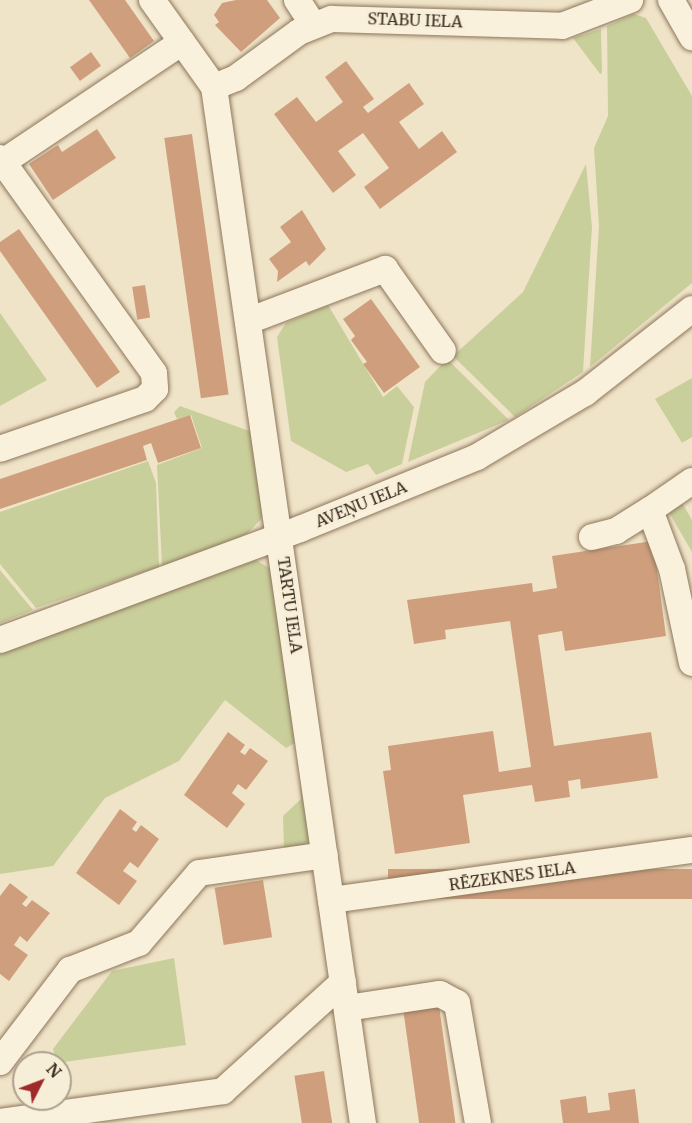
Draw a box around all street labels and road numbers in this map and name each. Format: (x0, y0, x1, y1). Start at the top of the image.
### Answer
street label: STABU IELA (367, 9, 463, 31)
street label: AVEŅU IELA (312, 477, 410, 531)
street label: TARTU IELA (274, 556, 306, 654)
street label: RĒZEKNES IELA (448, 858, 576, 894)

